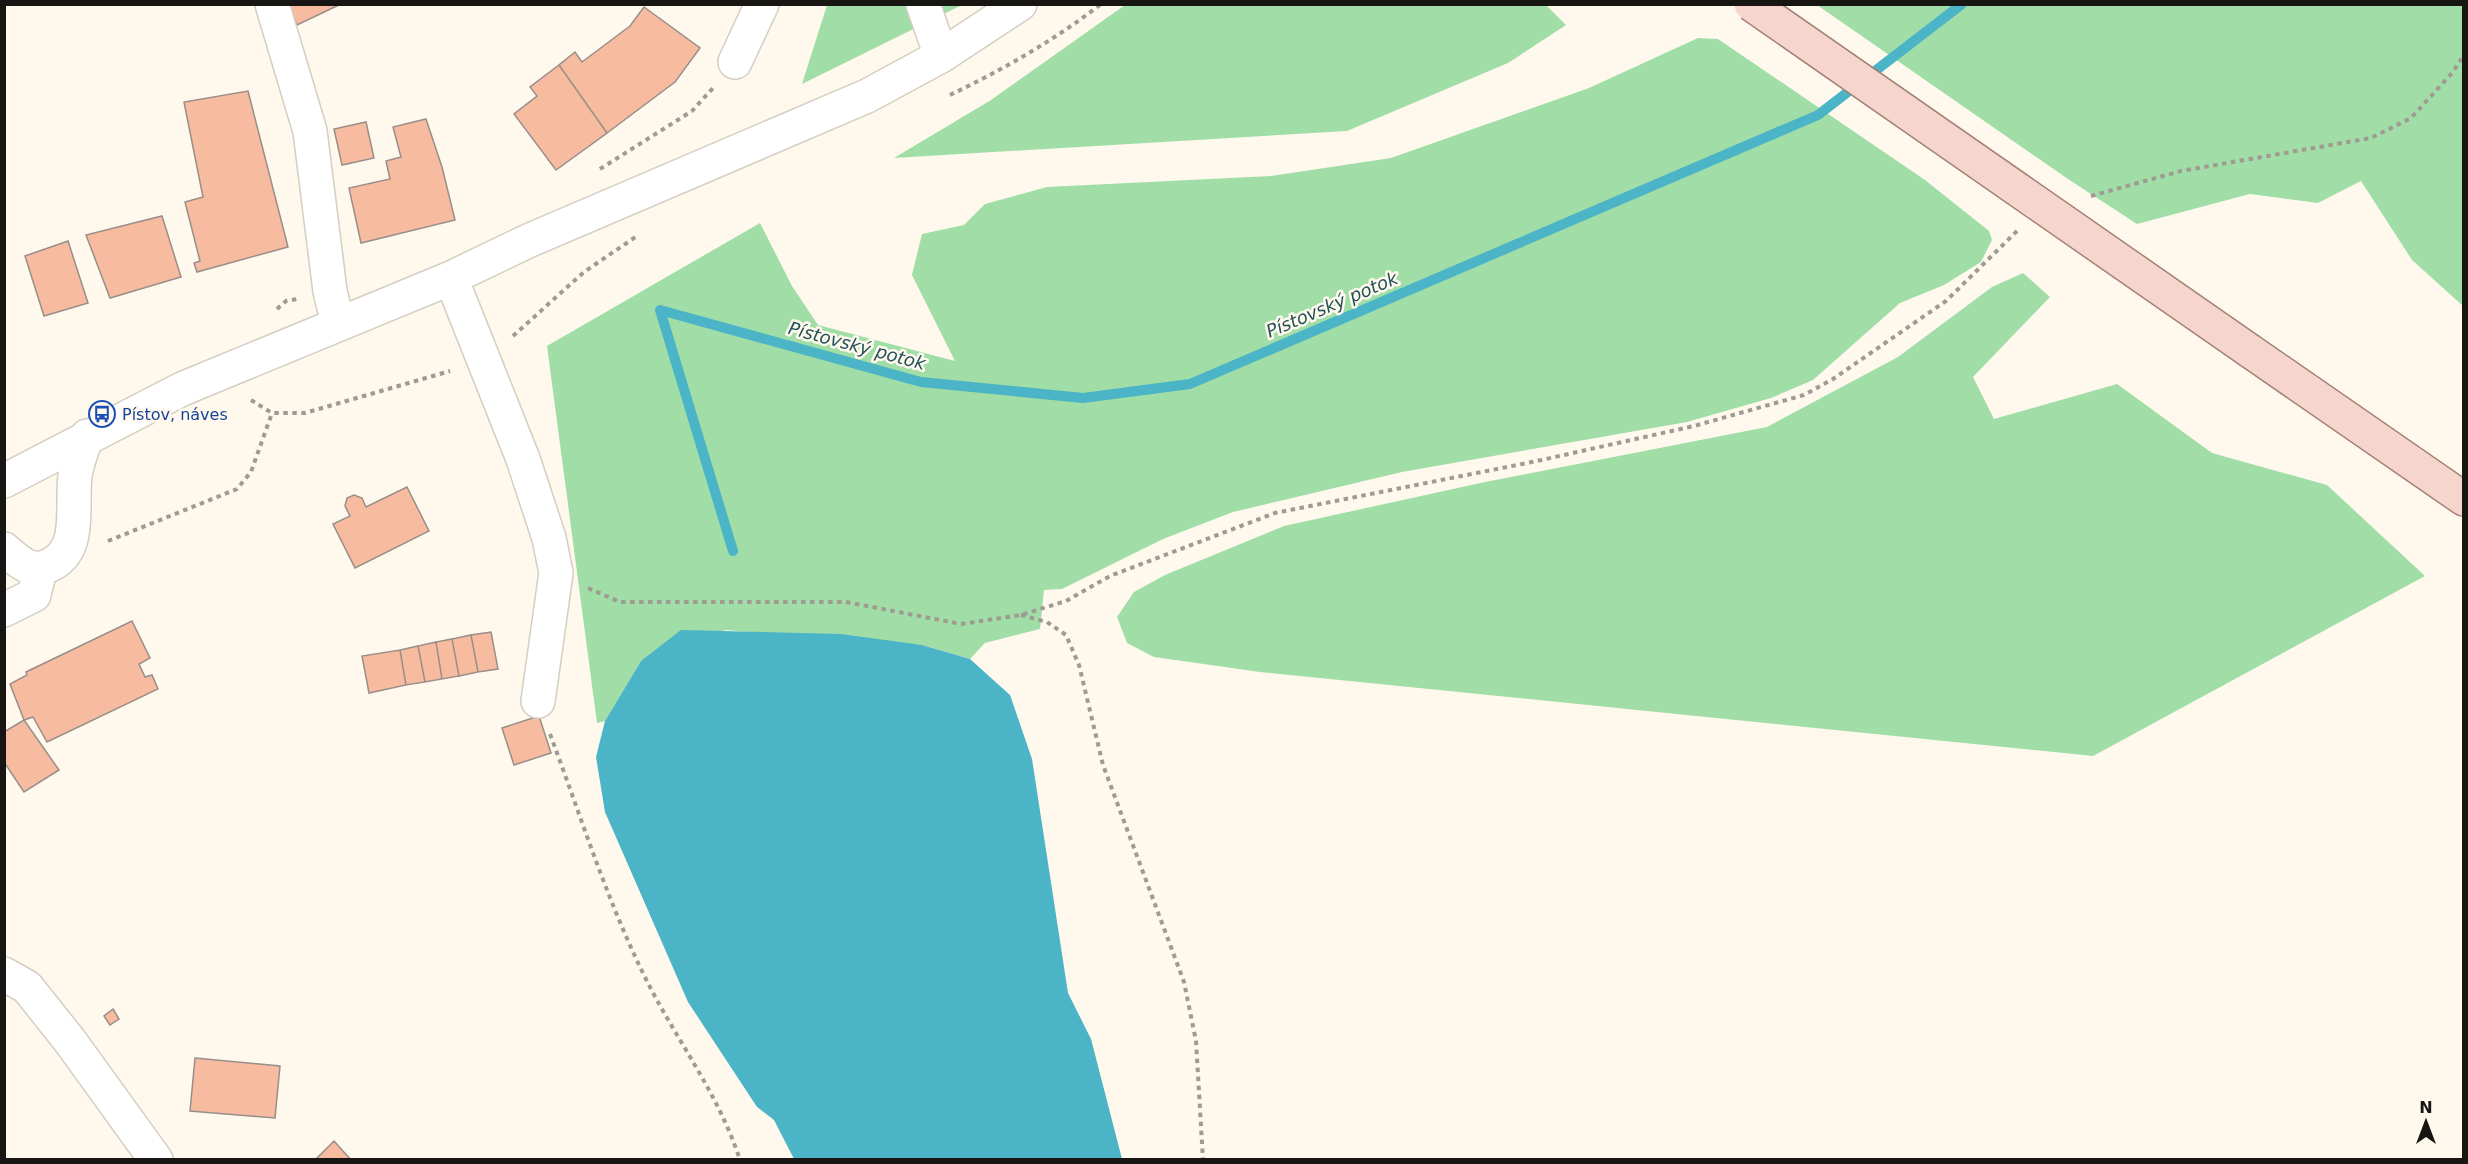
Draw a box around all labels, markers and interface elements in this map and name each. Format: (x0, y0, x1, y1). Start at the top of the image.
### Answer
water label: Pístovský potok (1263, 267, 1402, 342)
water label: Pístovský potok (786, 317, 929, 374)
bus stop icon: Pístov, náves (87, 399, 117, 429)
place label: Pístov, náves (122, 405, 228, 424)
north arrow (2396, 1092, 2456, 1152)
text: N (2419, 1098, 2433, 1117)

